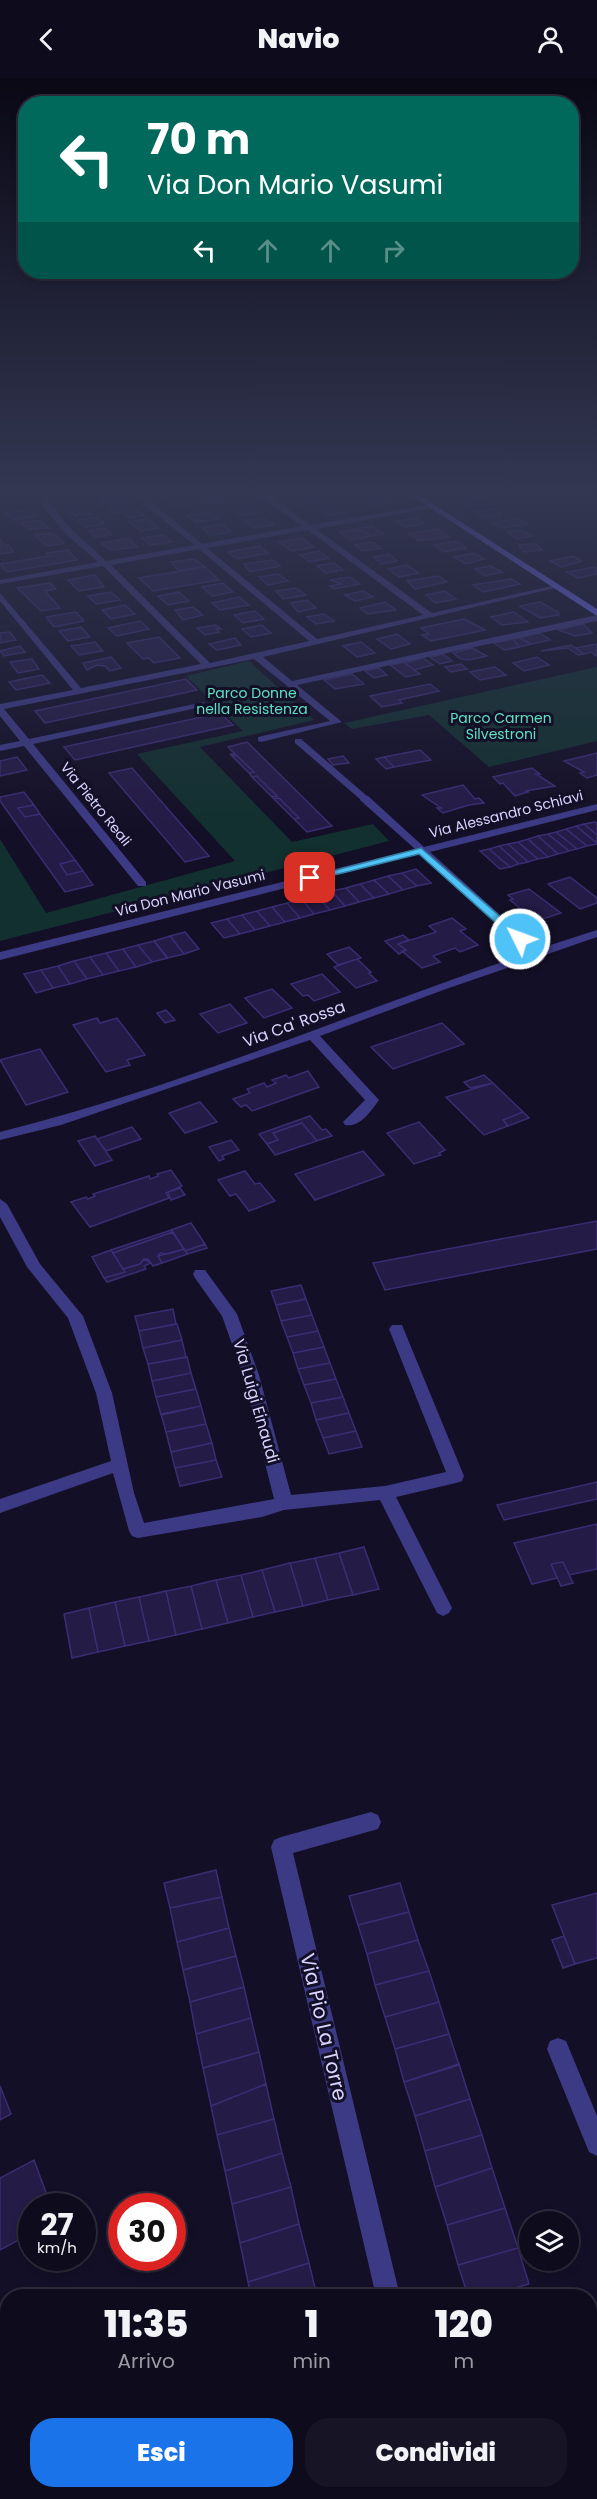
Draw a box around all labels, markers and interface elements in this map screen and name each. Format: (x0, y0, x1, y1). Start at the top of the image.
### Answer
text: Navio (257, 20, 340, 57)
icon: back (30, 23, 63, 56)
icon: person (534, 23, 567, 56)
text: 70 m (147, 110, 250, 169)
icon: left (48, 120, 126, 198)
text: Via Don Mario Vasumi (147, 166, 443, 203)
icon: left (188, 234, 221, 267)
icon: ahead (251, 234, 284, 267)
icon: ahead (314, 234, 347, 267)
icon: right (377, 234, 410, 267)
park label: Parco Donne nella Resistenza (196, 683, 308, 719)
park label: Parco Carmen Silvestroni (450, 708, 552, 744)
street label: Via Pietro Reali (56, 758, 136, 850)
street label: Via Alessandro Schiavi (427, 785, 585, 843)
pin (284, 852, 335, 903)
icon: arrive (293, 861, 326, 894)
street label: Via Don Mario Vasumi (113, 865, 267, 921)
position arrow (488, 907, 552, 971)
street label: Via Ca' Rossa (240, 995, 348, 1053)
street label: Via Luigi Einaudi (227, 1336, 285, 1466)
street label: Via Pio La Torre (293, 1951, 355, 2103)
speed limit sign: 30 (108, 2193, 186, 2271)
text: 27 (40, 2203, 74, 2246)
map controls (519, 2211, 579, 2271)
button: layers (519, 2211, 579, 2271)
text: km/h (37, 2237, 77, 2258)
text: 11:35 (104, 2299, 188, 2350)
text: 1 (305, 2299, 319, 2350)
text: 120 (435, 2299, 493, 2350)
text: Arrivo (118, 2347, 175, 2375)
text: min (292, 2347, 331, 2375)
text: m (454, 2347, 474, 2375)
button: Esci (30, 2418, 293, 2487)
button: Condividi (305, 2418, 567, 2487)

